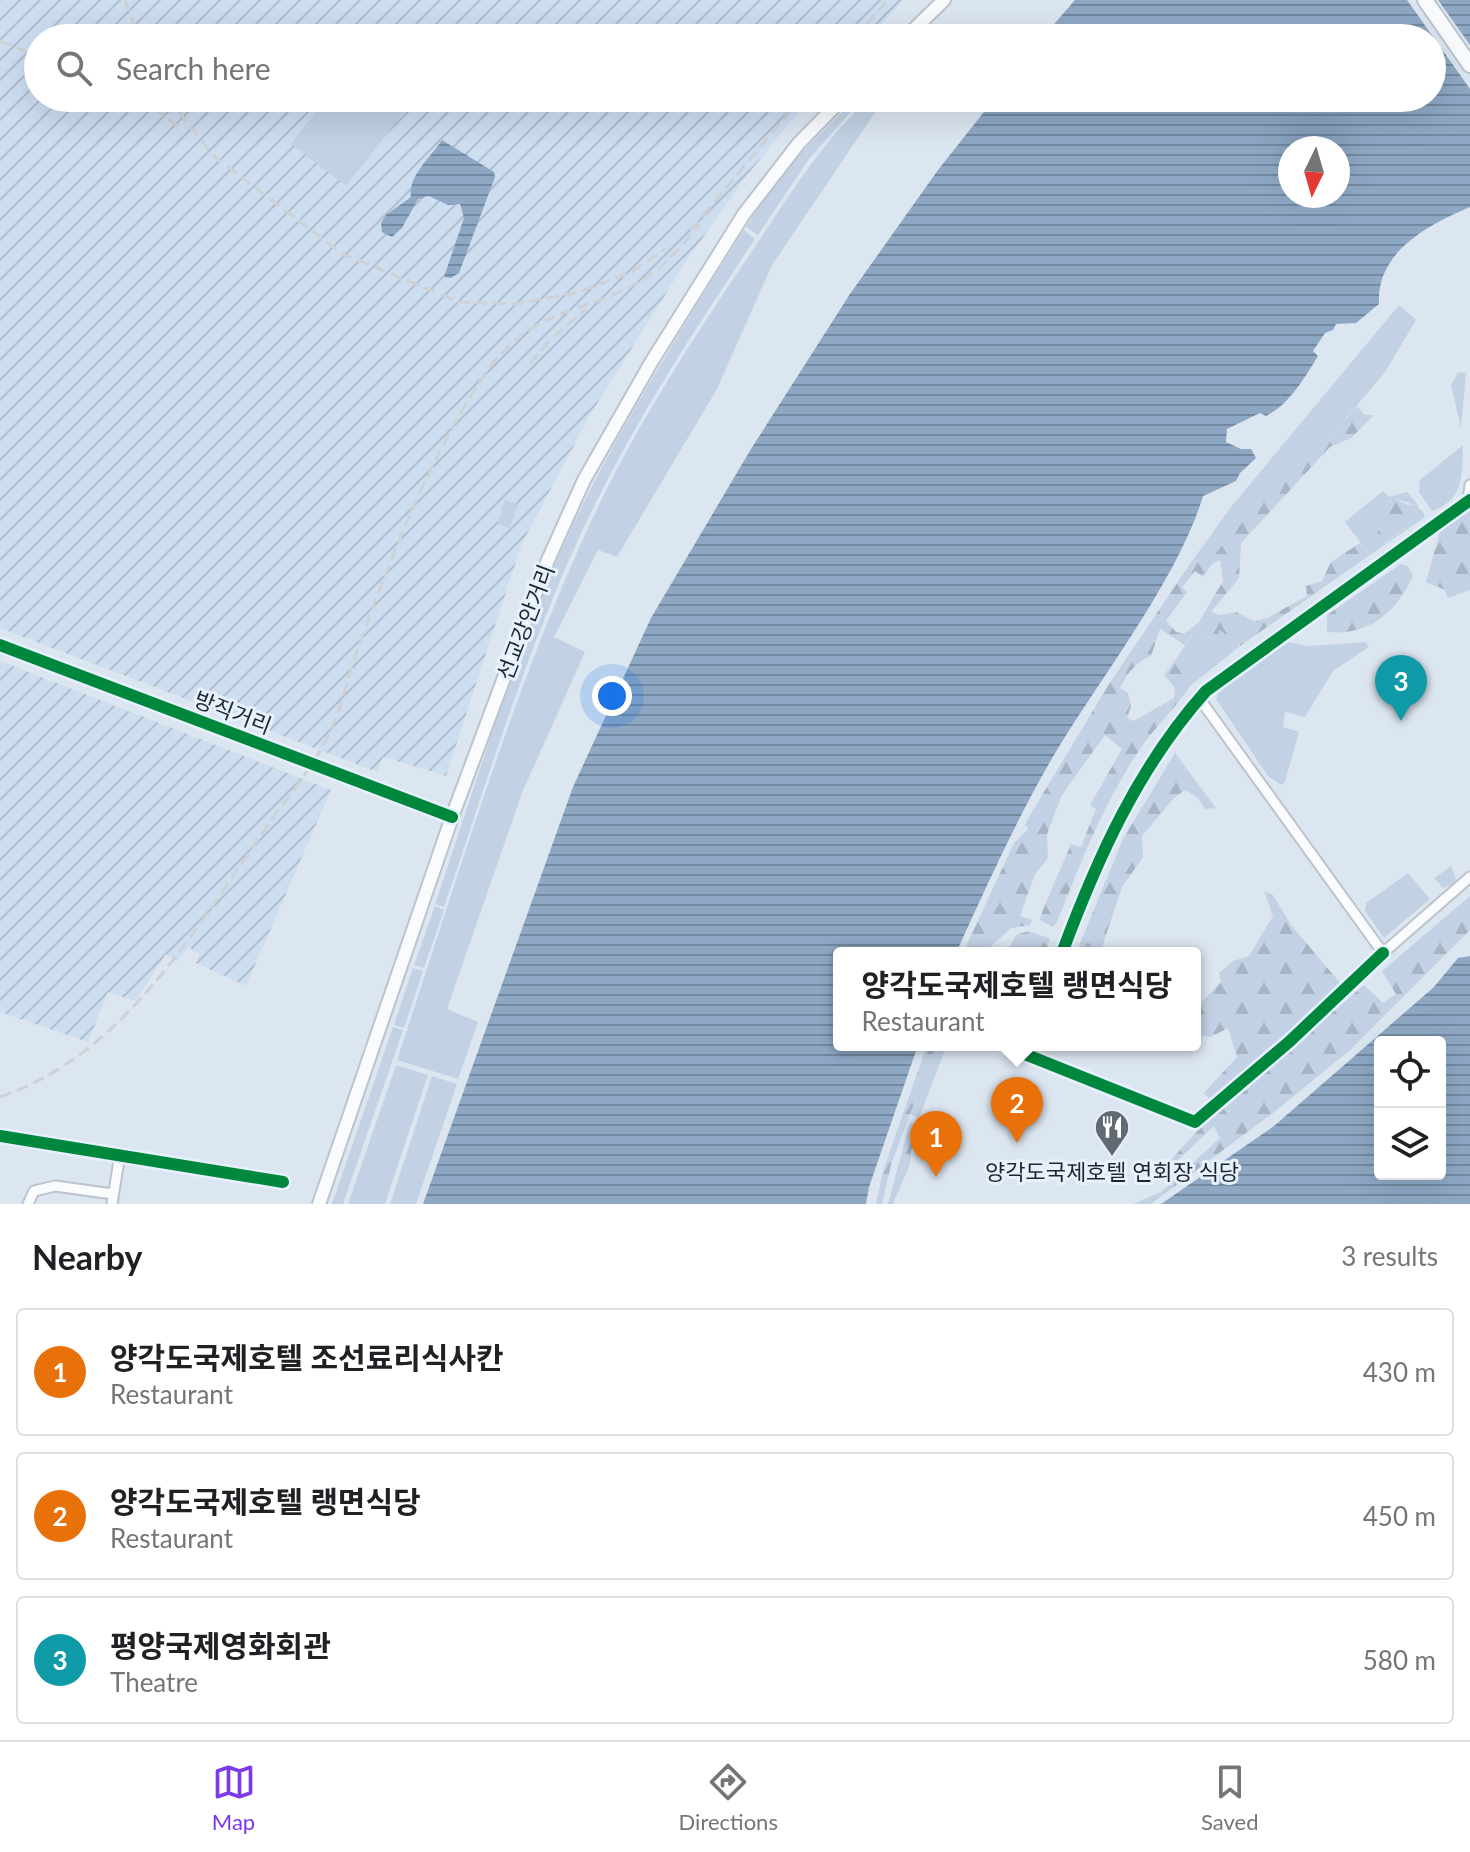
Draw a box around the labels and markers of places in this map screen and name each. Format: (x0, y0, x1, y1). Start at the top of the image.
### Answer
pin: 3 (1375, 655, 1427, 721)
pin: 2 (991, 1077, 1043, 1143)
restaurant icon: 양각도국제호텔 연회장 식당 (1093, 1108, 1131, 1158)
pin: 1 (910, 1111, 962, 1177)
place label: 양각도국제호텔 연회장 식당 (985, 1158, 1239, 1185)

